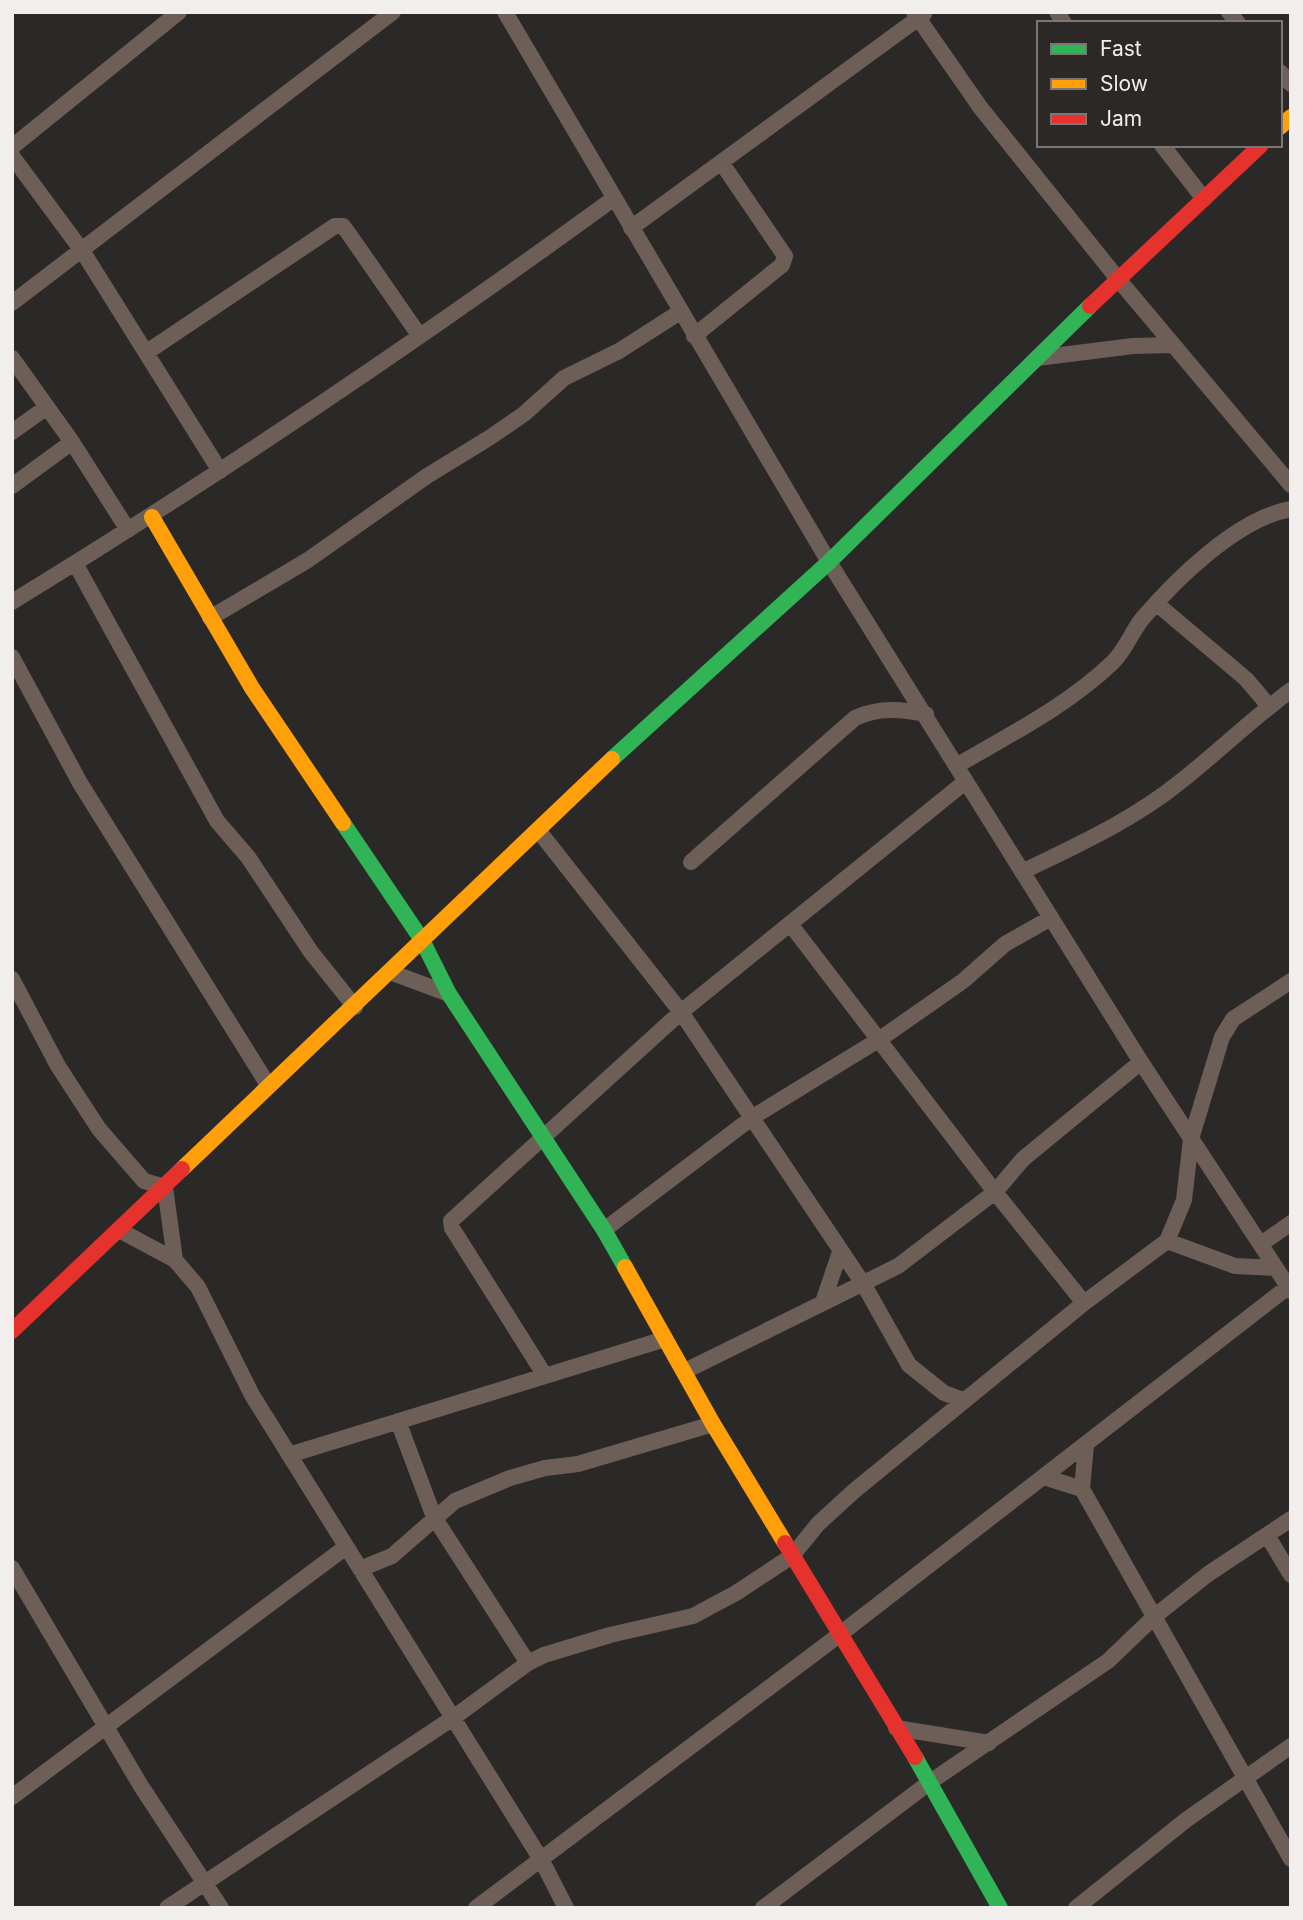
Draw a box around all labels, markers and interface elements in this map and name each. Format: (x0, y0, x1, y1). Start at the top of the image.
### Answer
legend (1037, 21, 1282, 147)
text: Fast (1100, 36, 1142, 61)
text: Slow (1100, 71, 1148, 96)
text: Jam (1100, 106, 1142, 131)

